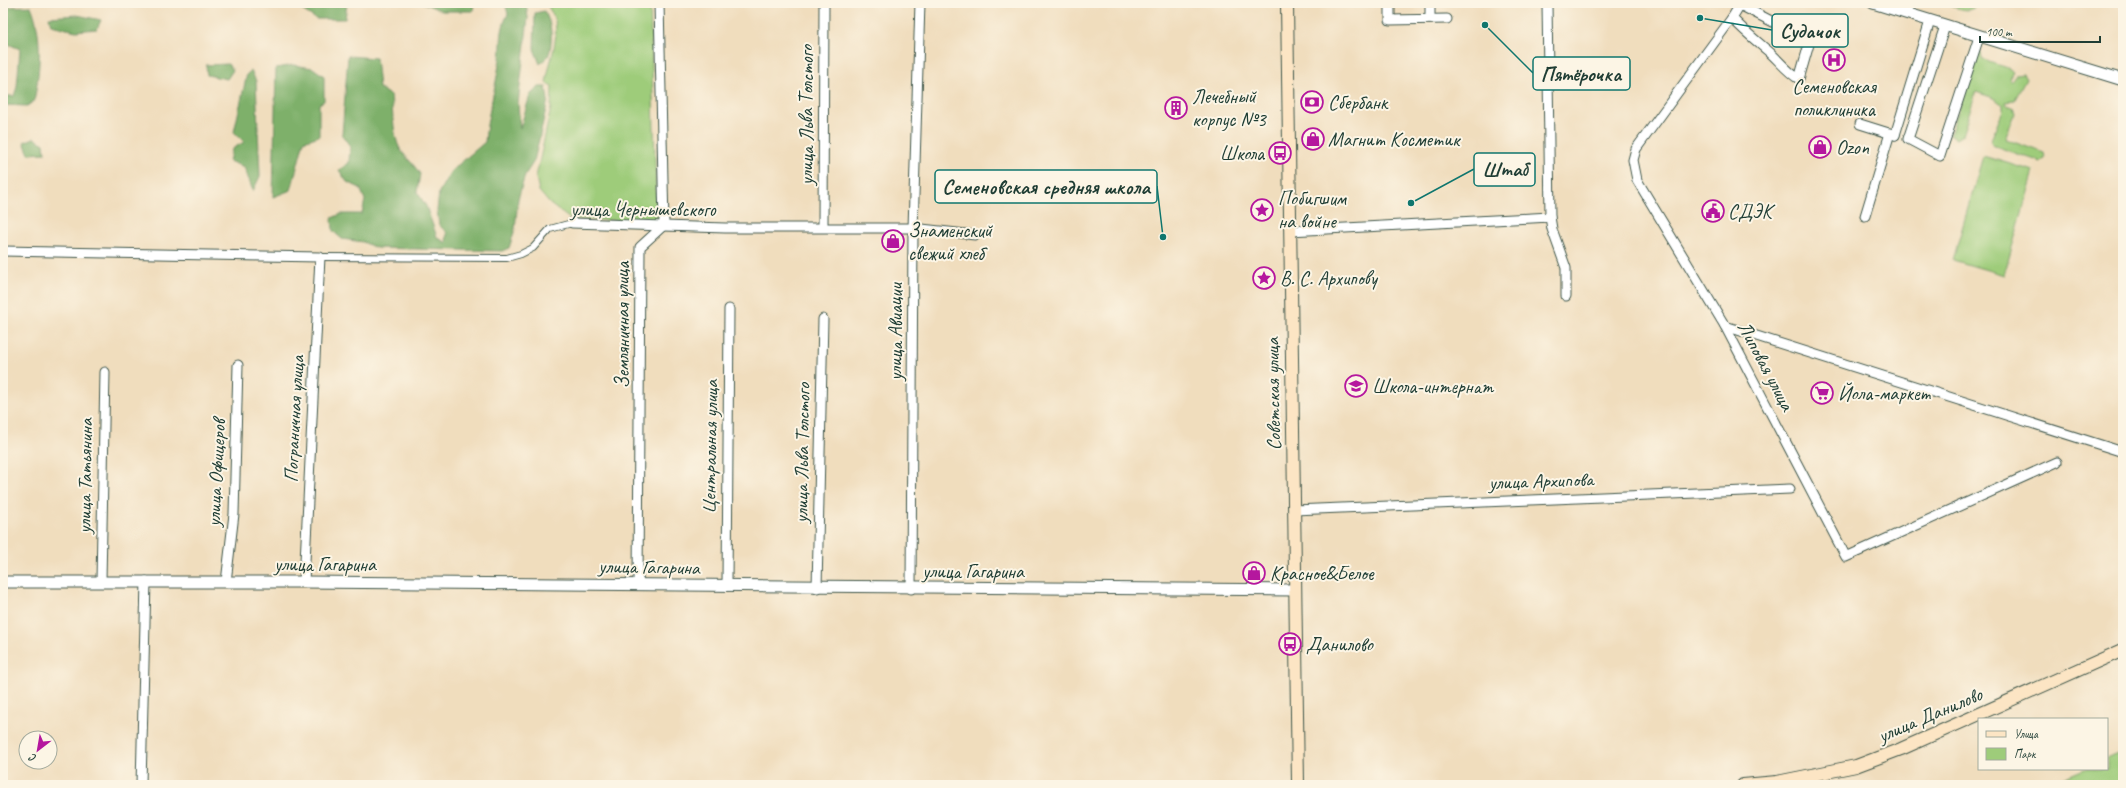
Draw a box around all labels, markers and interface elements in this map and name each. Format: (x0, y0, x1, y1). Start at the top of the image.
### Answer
callout: Судачок (1772, 14, 1848, 47)
text: Судачок (1780, 18, 1841, 44)
scale bar (1980, 18, 2100, 44)
text: 100 m (1986, 24, 2013, 40)
street label: улица Льва Толстого (794, 44, 819, 186)
hospital icon: Семеновская поликлиника (1821, 47, 1847, 73)
callout: Пятёрочка (1533, 57, 1630, 90)
text: Пятёрочка (1541, 61, 1623, 87)
place label: Семеновская поликлиника (1792, 74, 1878, 122)
place label: Лечебный корпус №3 (1192, 84, 1268, 132)
bank icon: Сбербанк (1299, 89, 1325, 115)
place label: Сбербанк (1328, 90, 1389, 115)
building icon: Лечебный корпус №3 (1163, 95, 1189, 121)
shop icon: Магнит Косметик (1300, 126, 1326, 152)
place label: Магнит Косметик (1328, 127, 1461, 152)
shop icon: Ozon (1807, 134, 1833, 160)
place label: Ozon (1836, 135, 1870, 160)
bus stop icon: Школа (1267, 140, 1293, 166)
place label: Школа (1220, 141, 1266, 166)
callout: Штаб (1474, 153, 1535, 186)
text: Штаб (1482, 156, 1531, 182)
callout: Семеновская средняя школа (935, 170, 1157, 203)
text: Семеновская средняя школа (942, 174, 1151, 200)
place label: Побигшим на войне (1278, 186, 1348, 234)
street label: улица Чернышевского (569, 197, 717, 222)
place icon: Побигшим на войне (1249, 197, 1275, 223)
public building icon: СДЭК (1700, 198, 1726, 224)
place label: СДЭК (1728, 199, 1776, 224)
place label: Знаменский свежий хлеб (908, 218, 994, 266)
shop icon: Знаменский свежий хлеб (880, 228, 906, 254)
street label: Земляничная улица (610, 260, 635, 388)
place icon: В. С. Архипову (1251, 265, 1277, 291)
place label: В. С. Архипову (1280, 266, 1379, 291)
street label: улица Авиации (883, 282, 908, 382)
street label: Липовая улица (1732, 317, 1801, 416)
street label: Советская улица (1259, 336, 1286, 451)
street label: Пограничная улица (278, 353, 310, 483)
school or university icon: Школа-интернат (1343, 373, 1369, 399)
place label: Школа-интернат (1372, 374, 1495, 399)
street label: Центральная улица (696, 379, 724, 514)
supermarket icon: Йола-маркет (1809, 380, 1835, 406)
place label: Йола-маркет (1838, 381, 1931, 406)
street label: улица Льва Толстого (788, 382, 816, 524)
street label: улица Офицеров (201, 415, 232, 528)
street label: улица Татьянина (71, 417, 99, 535)
street label: улица Архипова (1487, 467, 1596, 495)
street label: улица Гагарина (273, 552, 377, 577)
street label: улица Гагарина (597, 554, 701, 580)
street label: улица Гагарина (921, 559, 1025, 584)
shop icon: Красное&Белое (1241, 560, 1267, 586)
place label: Красное&Белое (1270, 561, 1375, 586)
bus stop icon: Данилово (1277, 631, 1303, 657)
place label: Данилово (1306, 632, 1374, 657)
street label: улица Данилово (1873, 681, 1987, 749)
legend (1978, 718, 2108, 770)
text: Улица (2014, 726, 2039, 742)
north arrow (18, 730, 58, 770)
text: Парк (2014, 746, 2037, 762)
text: С (26, 750, 39, 766)

